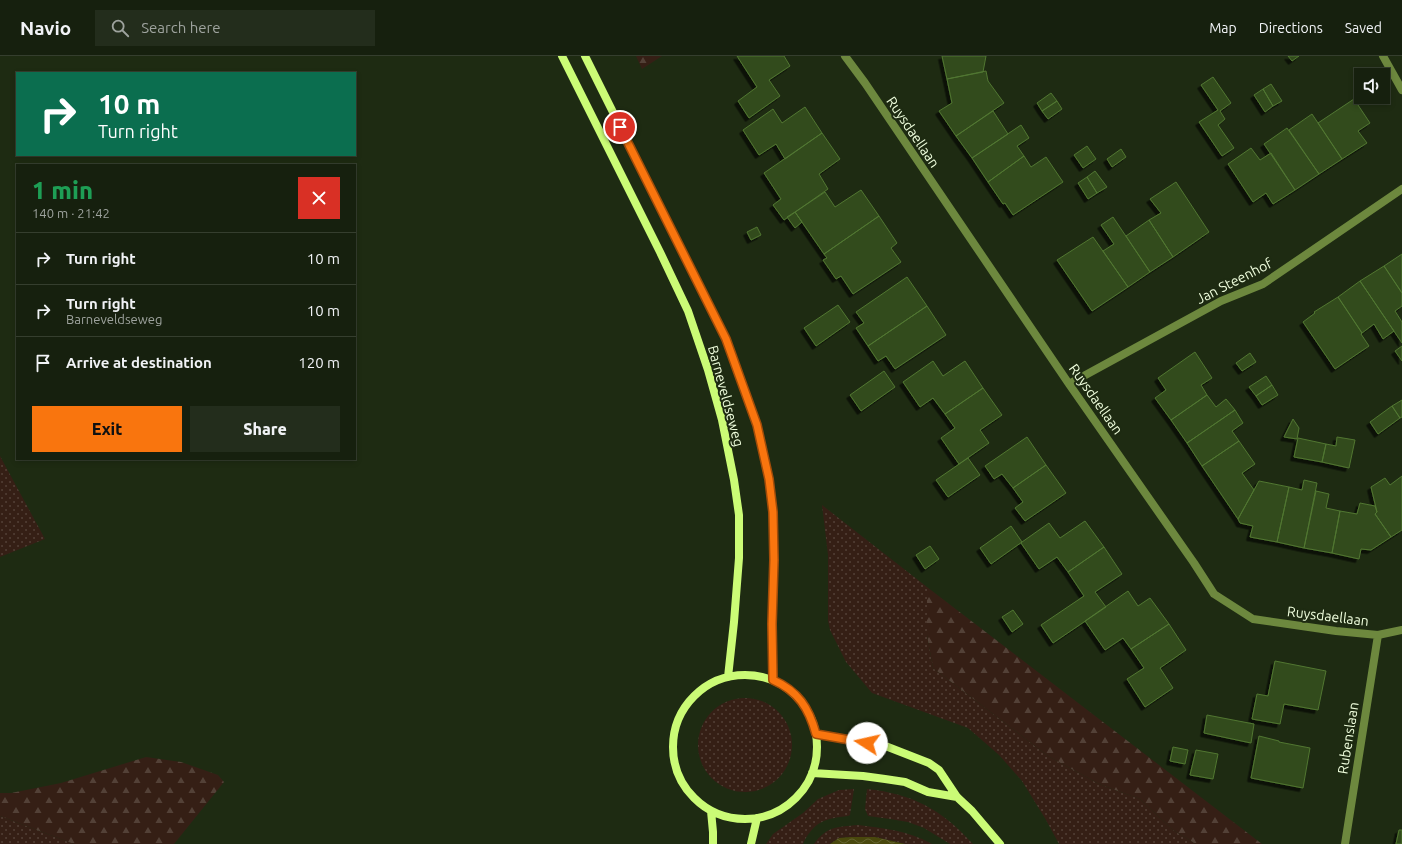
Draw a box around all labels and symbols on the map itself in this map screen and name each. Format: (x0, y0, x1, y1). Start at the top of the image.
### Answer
street label: Ruysdaellaan (883, 93, 943, 171)
pin (603, 110, 637, 144)
street label: Jan Steenhof (1193, 255, 1275, 307)
street label: Barneveldseweg (705, 344, 747, 448)
street label: Ruysdaellaan (1066, 361, 1126, 437)
street label: Ruysdaellaan (1286, 603, 1370, 629)
street label: Rubenslaan (1334, 701, 1362, 775)
position arrow (846, 722, 888, 764)

